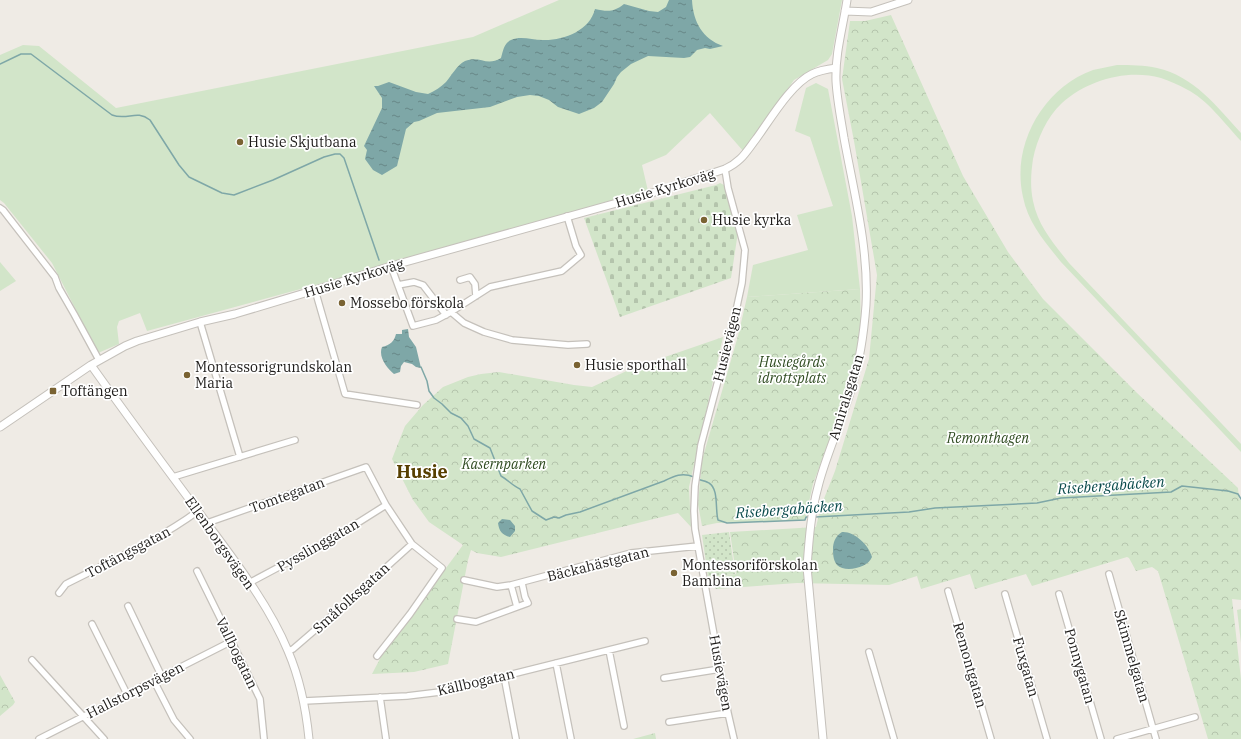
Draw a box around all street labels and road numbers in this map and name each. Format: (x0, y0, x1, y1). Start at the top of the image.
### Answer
street label: Husie Kyrkoväg (613, 164, 717, 212)
street label: Husie Kyrkoväg (302, 254, 406, 302)
street label: Husievägen (709, 304, 745, 384)
street label: Amiralsgatan (824, 352, 868, 442)
street label: Tomtegatan (247, 473, 327, 517)
street label: Ellenborgsvägen (181, 493, 259, 593)
street label: Pysslinggatan (274, 514, 362, 576)
street label: Toftängsgatan (82, 522, 174, 582)
street label: Bäckahästgatan (545, 543, 651, 585)
street label: Småfolksgatan (309, 559, 393, 637)
street label: Skimmelgatan (1110, 607, 1154, 705)
street label: Vallbogatan (212, 614, 262, 692)
street label: Remontgatan (949, 620, 991, 710)
street label: Ponnygatan (1061, 626, 1099, 706)
street label: Husievägen (705, 633, 737, 713)
street label: Fuxgatan (1009, 635, 1043, 699)
street label: Hallstorpsvägen (83, 658, 187, 722)
street label: Källbogatan (436, 664, 516, 700)

